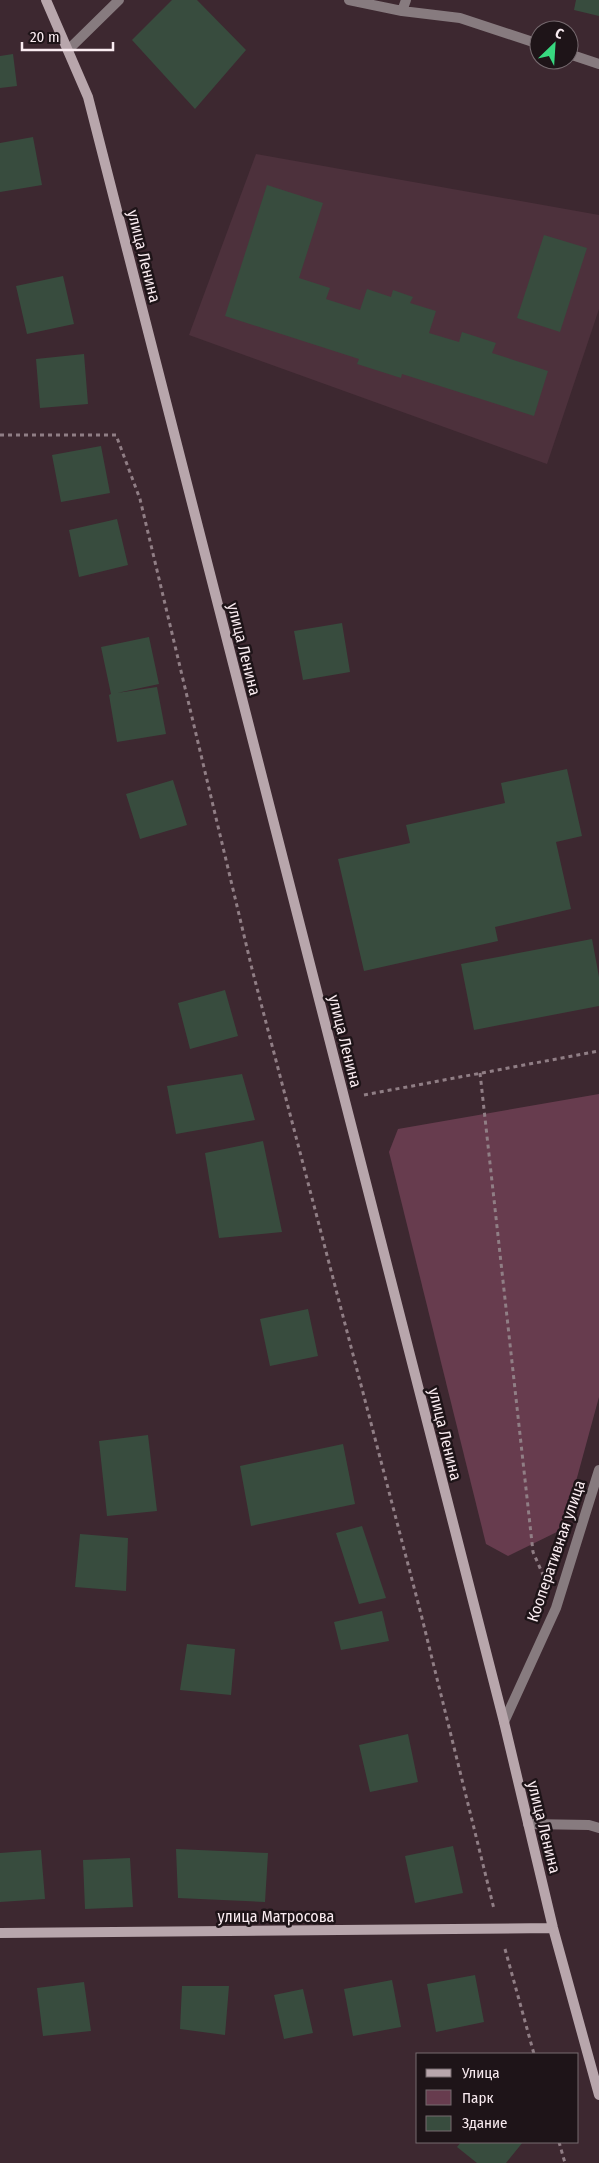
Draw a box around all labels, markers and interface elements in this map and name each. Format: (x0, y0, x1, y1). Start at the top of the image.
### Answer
scale bar (22, 20, 114, 52)
north arrow (529, 20, 579, 70)
text: С (552, 24, 567, 43)
text: 20 m (30, 28, 60, 46)
street label: улица Ленина (123, 208, 165, 304)
street label: улица Ленина (223, 601, 265, 697)
street label: улица Ленина (324, 993, 366, 1089)
street label: улица Ленина (424, 1386, 466, 1482)
street label: Кооперативная улица (523, 1477, 589, 1624)
street label: улица Ленина (523, 1779, 565, 1875)
street label: улица Матросова (218, 1907, 335, 1926)
legend (416, 2053, 579, 2143)
text: Улица (461, 2064, 500, 2082)
text: Парк (462, 2089, 493, 2107)
text: Здание (462, 2114, 508, 2132)

